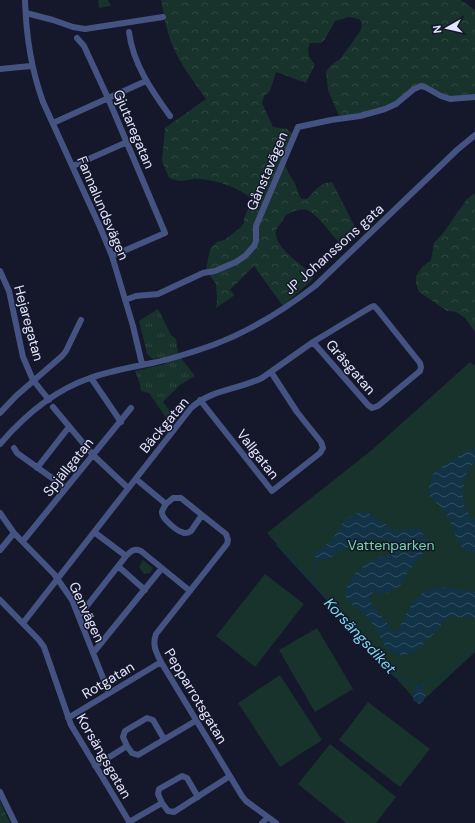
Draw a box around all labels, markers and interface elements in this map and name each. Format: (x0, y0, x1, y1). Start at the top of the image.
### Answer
north arrow (427, 8, 467, 48)
text: N (430, 24, 445, 34)
street label: Gjutaregatan (109, 87, 159, 171)
street label: Gånstavägen (242, 129, 292, 213)
street label: Fannalundsvägen (73, 153, 133, 263)
street label: JP Johanssons gata (281, 200, 387, 298)
street label: Hejaregatan (10, 283, 48, 363)
street label: Gräsgatan (322, 336, 380, 398)
street label: Bäckgatan (135, 393, 193, 457)
street label: Vallgatan (233, 425, 283, 483)
street label: Spjällgatan (39, 434, 97, 500)
park label: Vattenparken (348, 536, 434, 554)
street label: Genvägen (65, 579, 109, 645)
water label: Korsängsdiket (320, 594, 401, 679)
street label: Pepparrotsgatan (161, 645, 231, 747)
street label: Rotgatan (79, 657, 137, 703)
street label: Korsängsgatan (72, 710, 136, 802)

